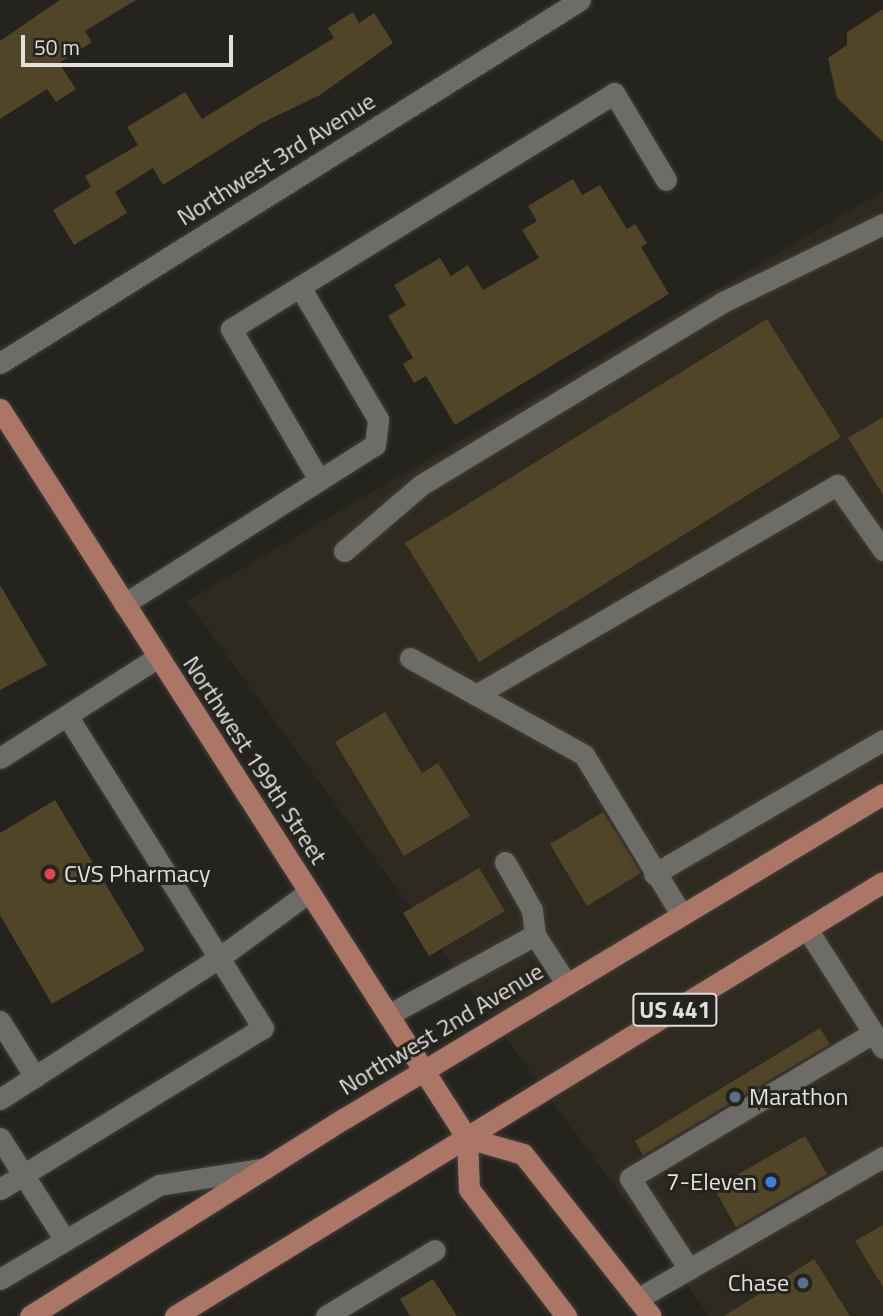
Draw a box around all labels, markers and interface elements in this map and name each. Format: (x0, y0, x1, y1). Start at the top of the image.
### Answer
scale bar (24, 21, 236, 65)
text: 50 m (34, 31, 80, 63)
street label: Northwest 3rd Avenue (172, 86, 380, 232)
street label: Northwest 199th Street (177, 651, 333, 869)
place label: CVS Pharmacy (64, 860, 211, 888)
marker: CVS Pharmacy (42, 866, 58, 882)
street label: Northwest 2nd Avenue (334, 957, 548, 1101)
road number: US 441 (631, 990, 719, 1030)
place label: Marathon (749, 1083, 848, 1111)
marker: Marathon (727, 1089, 743, 1105)
place label: 7-Eleven (666, 1168, 757, 1196)
marker: 7-Eleven (763, 1174, 779, 1190)
place label: Chase (728, 1269, 789, 1297)
marker: Chase (795, 1275, 811, 1291)

